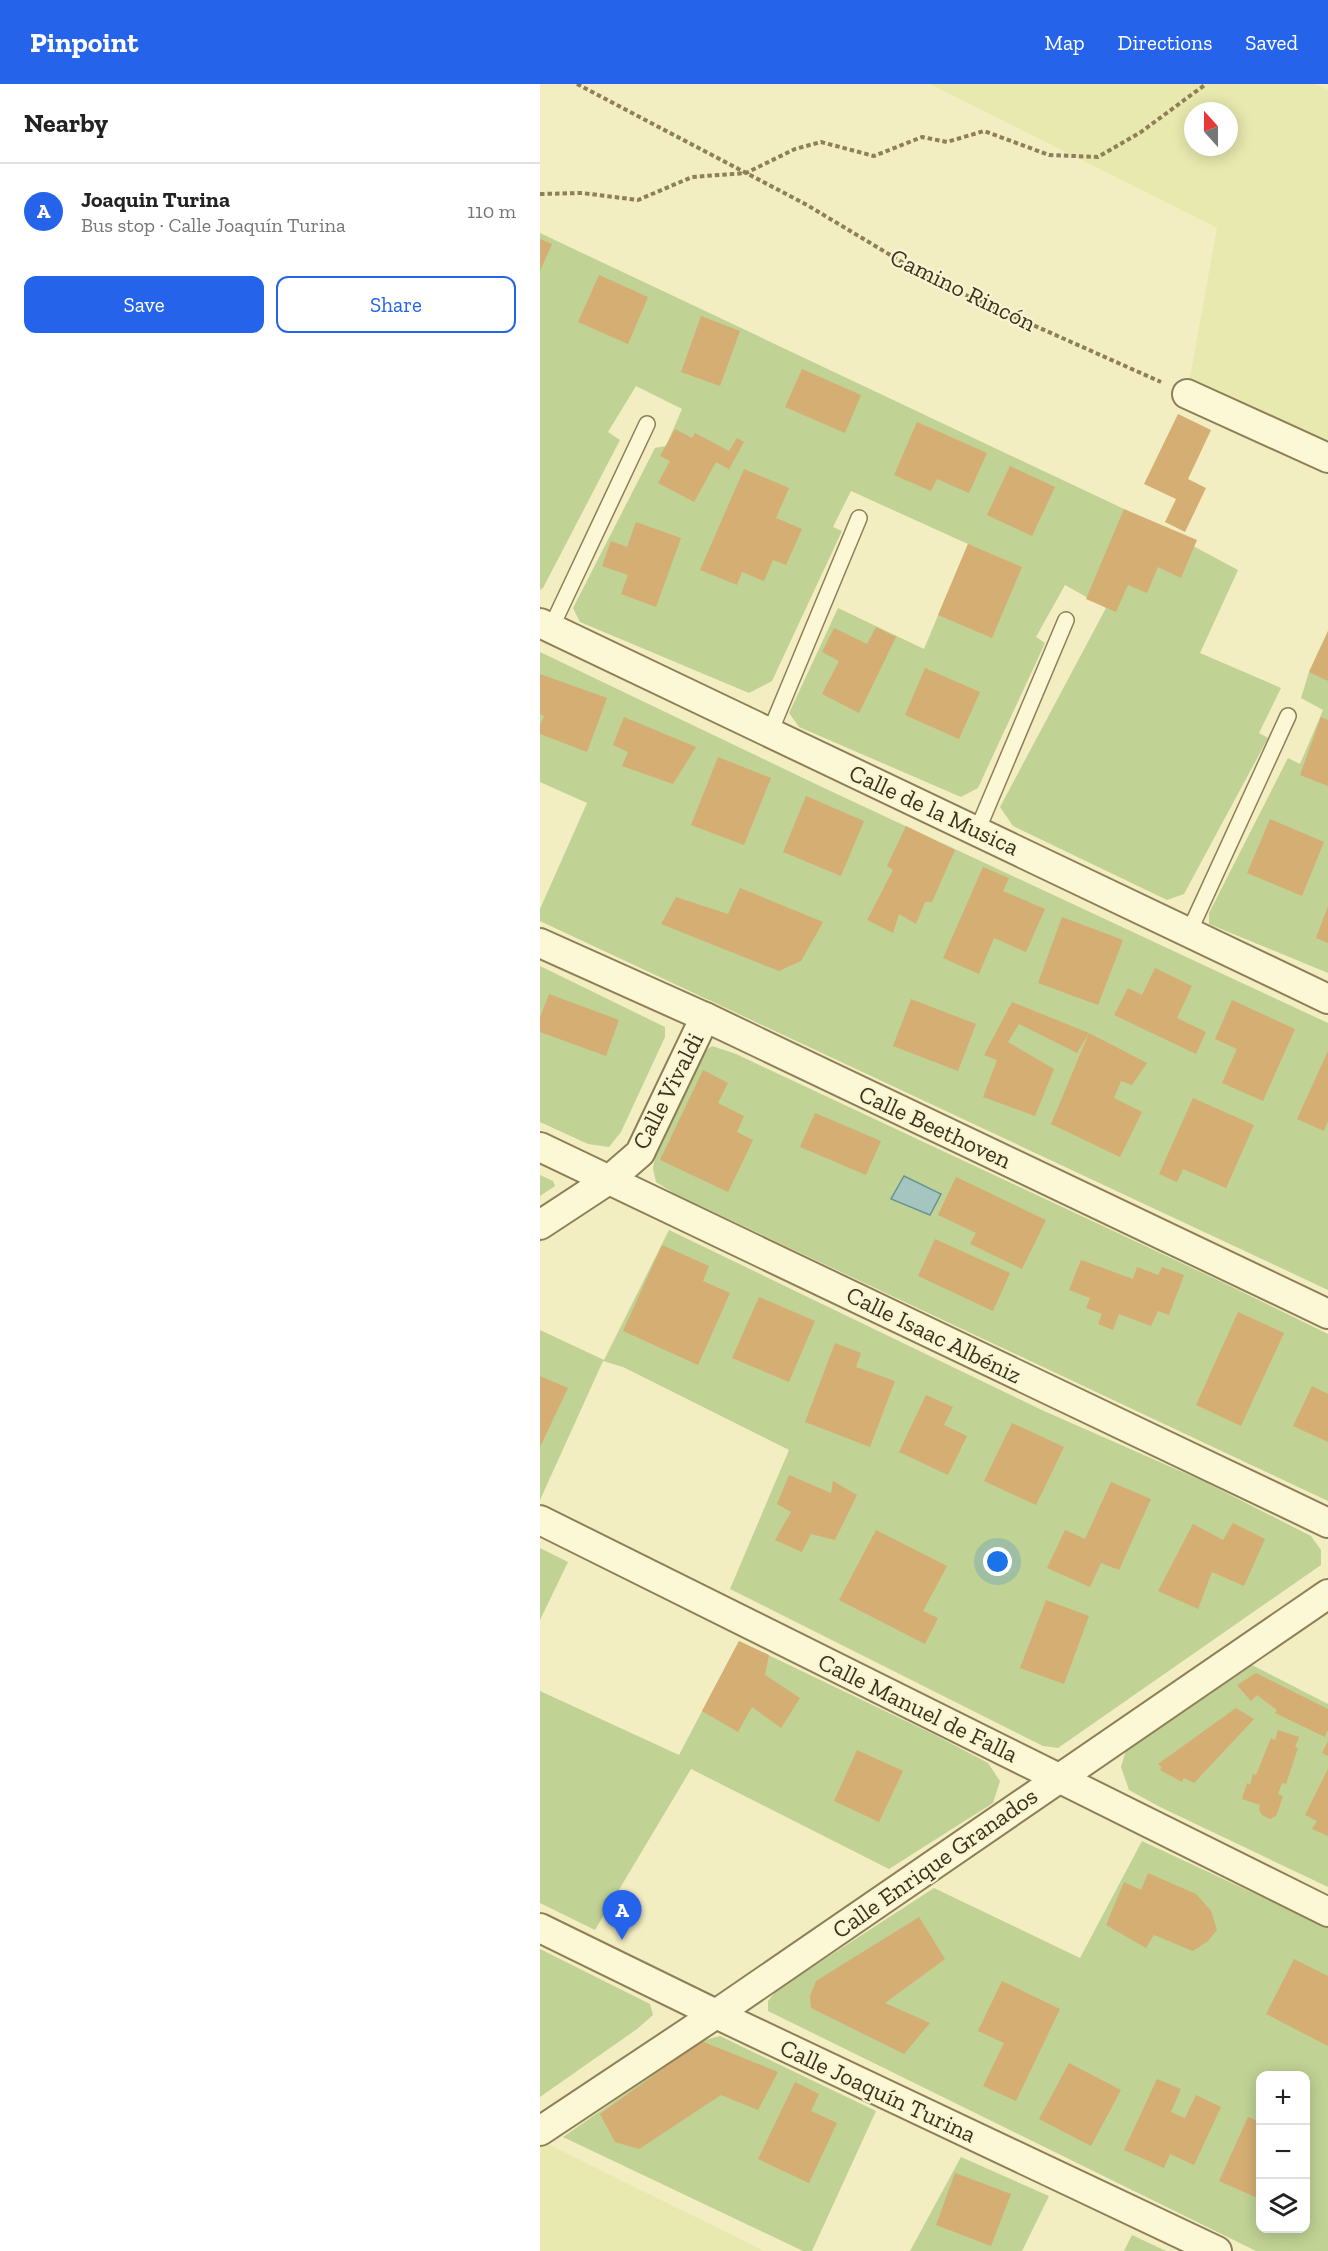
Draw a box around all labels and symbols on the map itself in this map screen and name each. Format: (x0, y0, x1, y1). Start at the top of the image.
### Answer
north arrow (1184, 102, 1238, 156)
street label: Camino Rincón (886, 242, 1041, 337)
street label: Calle de la Musica (845, 758, 1024, 862)
street label: Calle Vivaldi (626, 1027, 710, 1154)
street label: Calle Beethoven (854, 1079, 1016, 1175)
street label: Calle Isaac Albéniz (842, 1280, 1027, 1390)
your location (983, 1547, 1012, 1576)
street label: Calle Manuel de Falla (814, 1647, 1023, 1769)
street label: Calle Enrique Granados (827, 1781, 1043, 1944)
pin: A (602, 1890, 641, 1940)
street label: Calle Joaquín Turina (776, 2032, 981, 2149)

